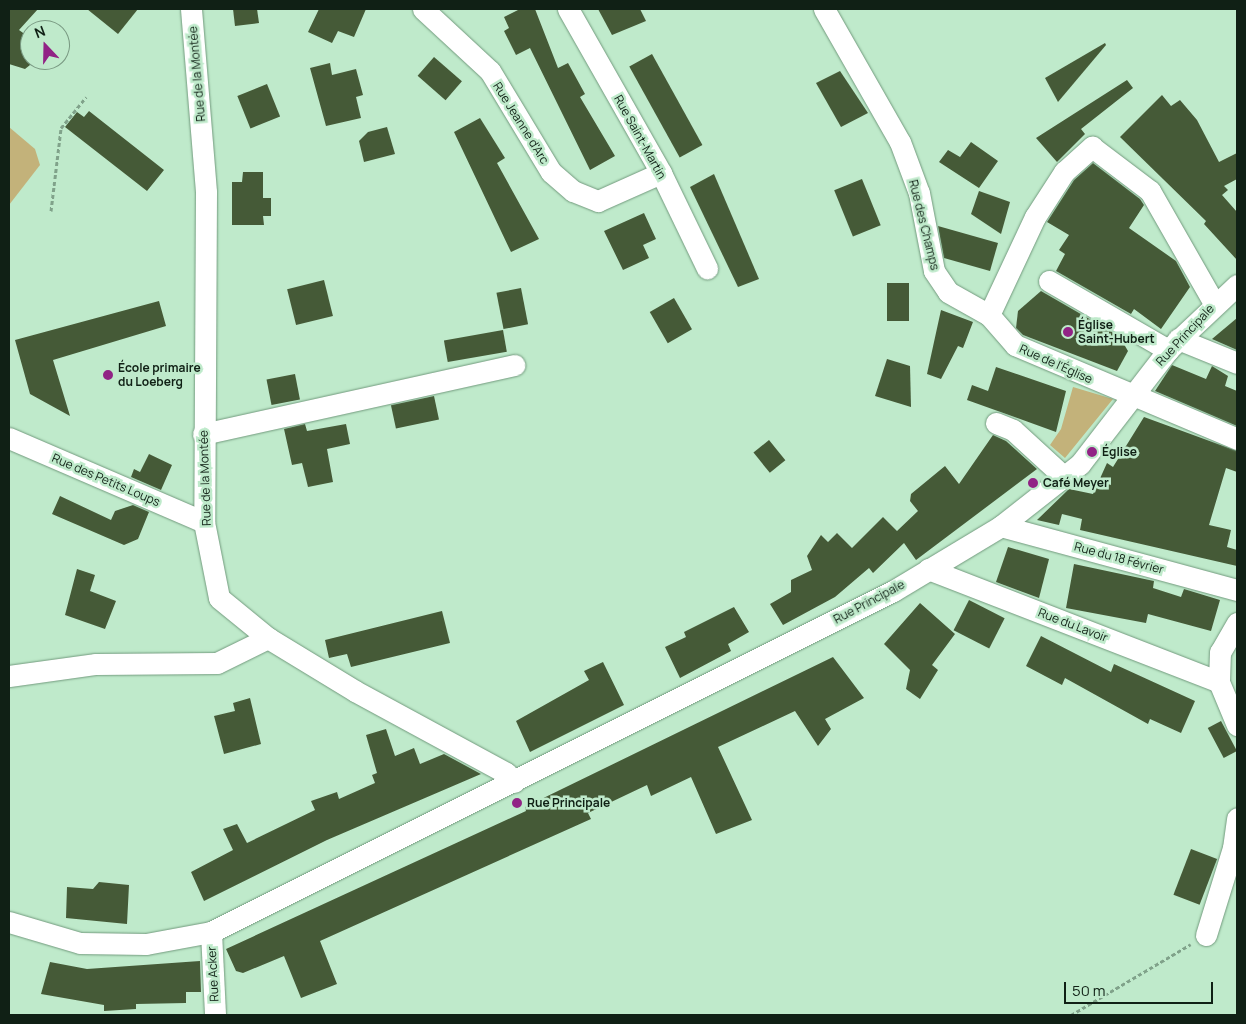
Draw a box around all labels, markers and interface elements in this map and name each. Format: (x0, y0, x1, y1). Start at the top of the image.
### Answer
north arrow (20, 20, 70, 70)
text: N (32, 21, 48, 42)
street label: Rue de la Montée (186, 26, 208, 122)
street label: Rue Jeanne d'Arc (490, 80, 552, 166)
street label: Rue Saint-Martin (611, 93, 669, 181)
street label: Rue des Champs (906, 178, 942, 272)
street label: Rue Principale (1153, 301, 1217, 369)
place label: Église Saint-Hubert (1078, 318, 1155, 346)
marker: Église Saint-Hubert (1062, 326, 1074, 338)
street label: Rue de l'Église (1017, 341, 1095, 387)
place label: École primaire du Loeberg (118, 361, 201, 389)
marker: École primaire du Loeberg (102, 369, 114, 381)
street label: Rue de la Montée (196, 430, 214, 526)
place label: Église (1102, 445, 1137, 459)
marker: Église (1086, 446, 1098, 458)
street label: Rue des Petits Loups (50, 451, 162, 509)
place label: Café Meyer (1043, 476, 1109, 490)
marker: Café Meyer (1027, 477, 1039, 489)
street label: Rue du 18 Février (1073, 539, 1165, 577)
street label: Rue Principale (831, 577, 907, 627)
street label: Rue du Lavoir (1036, 605, 1110, 645)
place label: Rue Principale (527, 796, 610, 810)
marker: Rue Principale (511, 797, 523, 809)
street label: Rue Acker (204, 946, 222, 1002)
scale bar (1066, 972, 1215, 1004)
text: 50 m (1072, 980, 1106, 1001)

